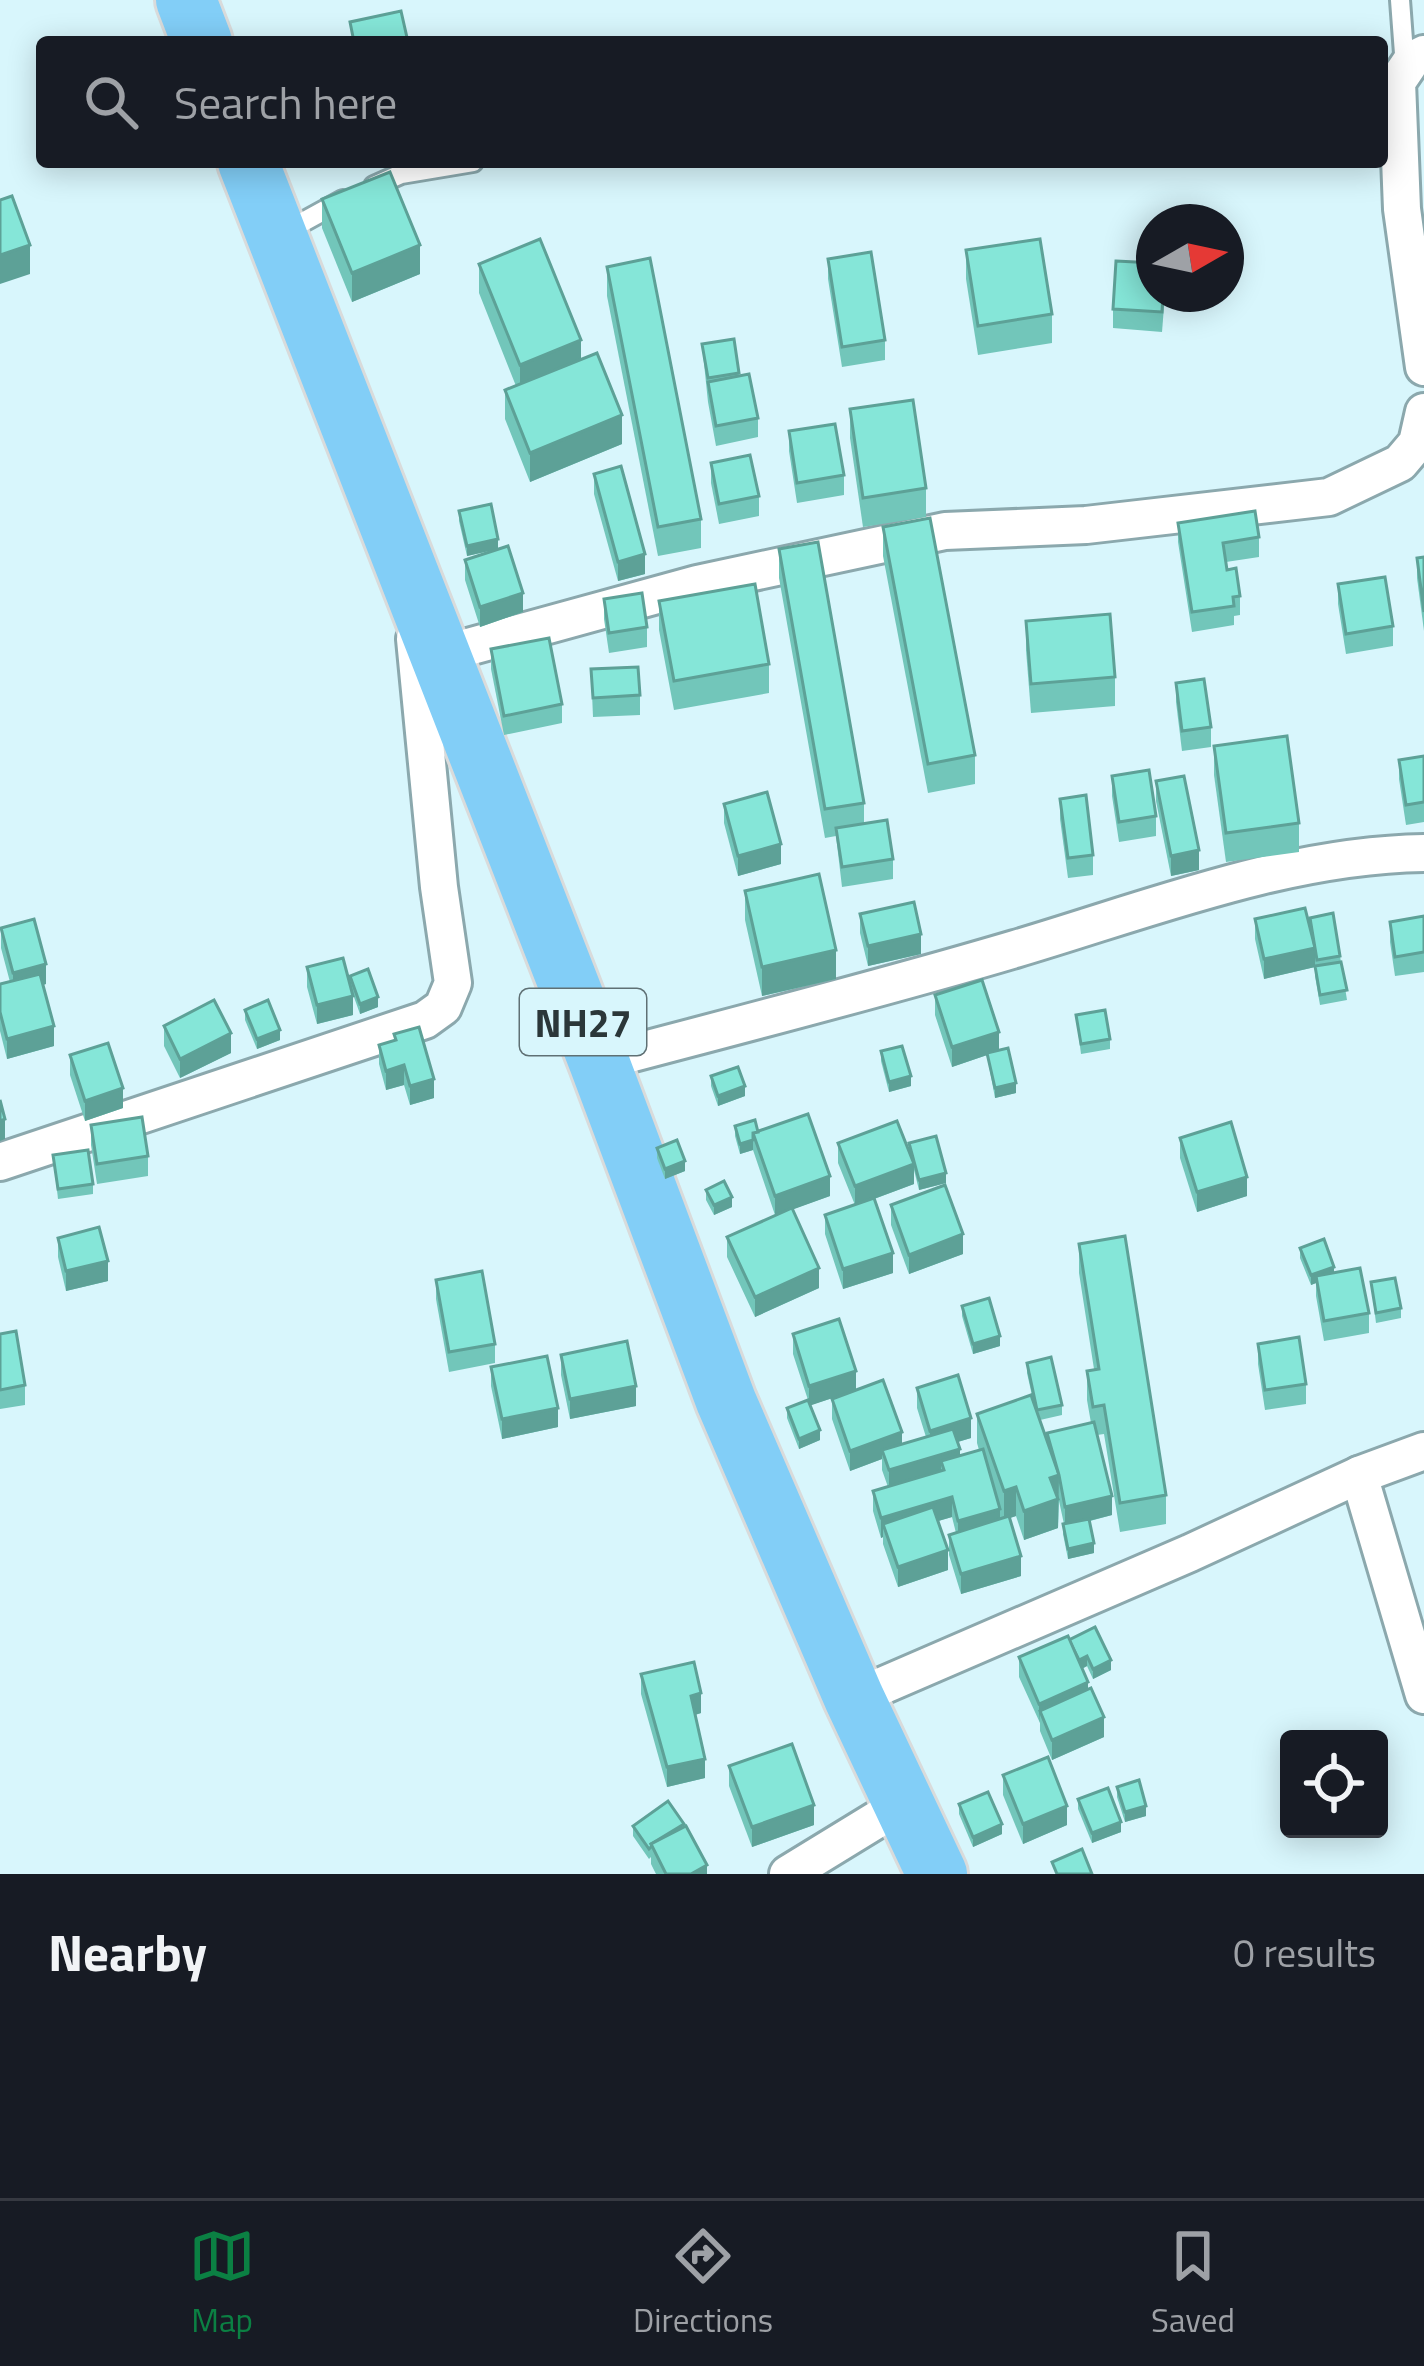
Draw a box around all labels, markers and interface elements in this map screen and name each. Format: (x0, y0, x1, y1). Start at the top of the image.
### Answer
search box (36, 36, 1388, 168)
text: Search here (174, 68, 397, 136)
icon: search (78, 69, 144, 135)
north arrow (1136, 204, 1244, 312)
road number: NH27 (520, 989, 646, 1055)
map controls (1280, 1730, 1388, 1838)
button: locate (1280, 1730, 1388, 1838)
text: Nearby (48, 1913, 207, 1991)
text: 0 results (1233, 1923, 1376, 1982)
tab: Map (189, 2223, 255, 2345)
tab: Directions (633, 2223, 773, 2345)
tab: Saved (1151, 2223, 1235, 2345)

